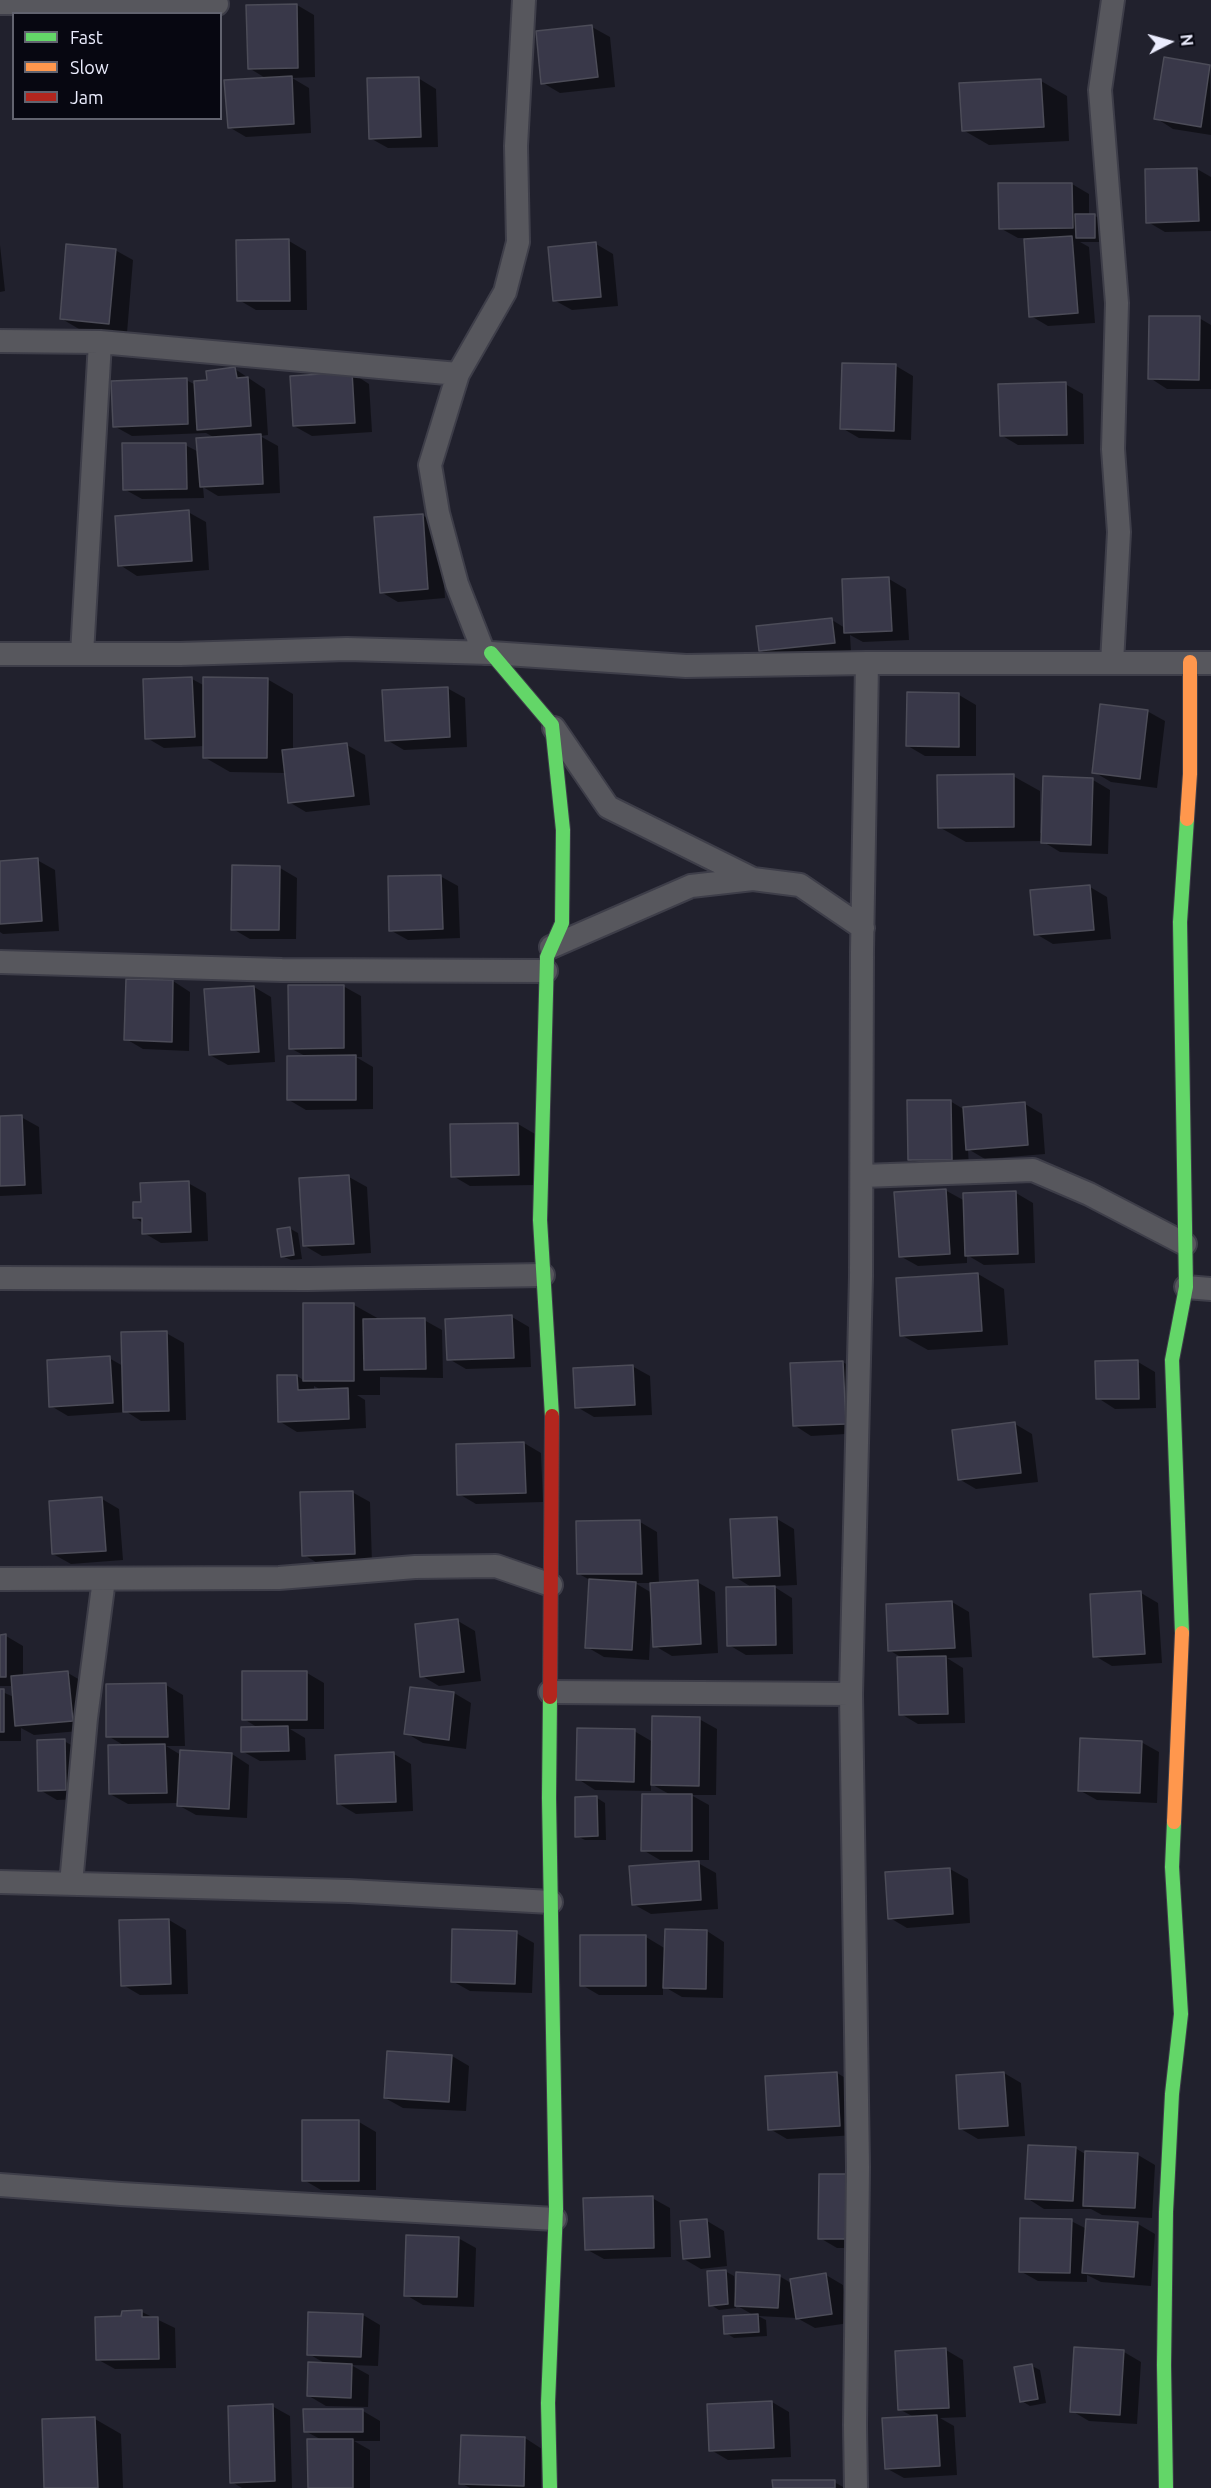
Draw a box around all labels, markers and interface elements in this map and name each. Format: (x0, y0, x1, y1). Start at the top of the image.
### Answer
legend (12, 12, 222, 120)
north arrow (1139, 12, 1199, 72)
text: Fast (70, 27, 103, 47)
text: N (1177, 33, 1196, 47)
text: Slow (70, 57, 109, 77)
text: Jam (70, 87, 104, 107)

